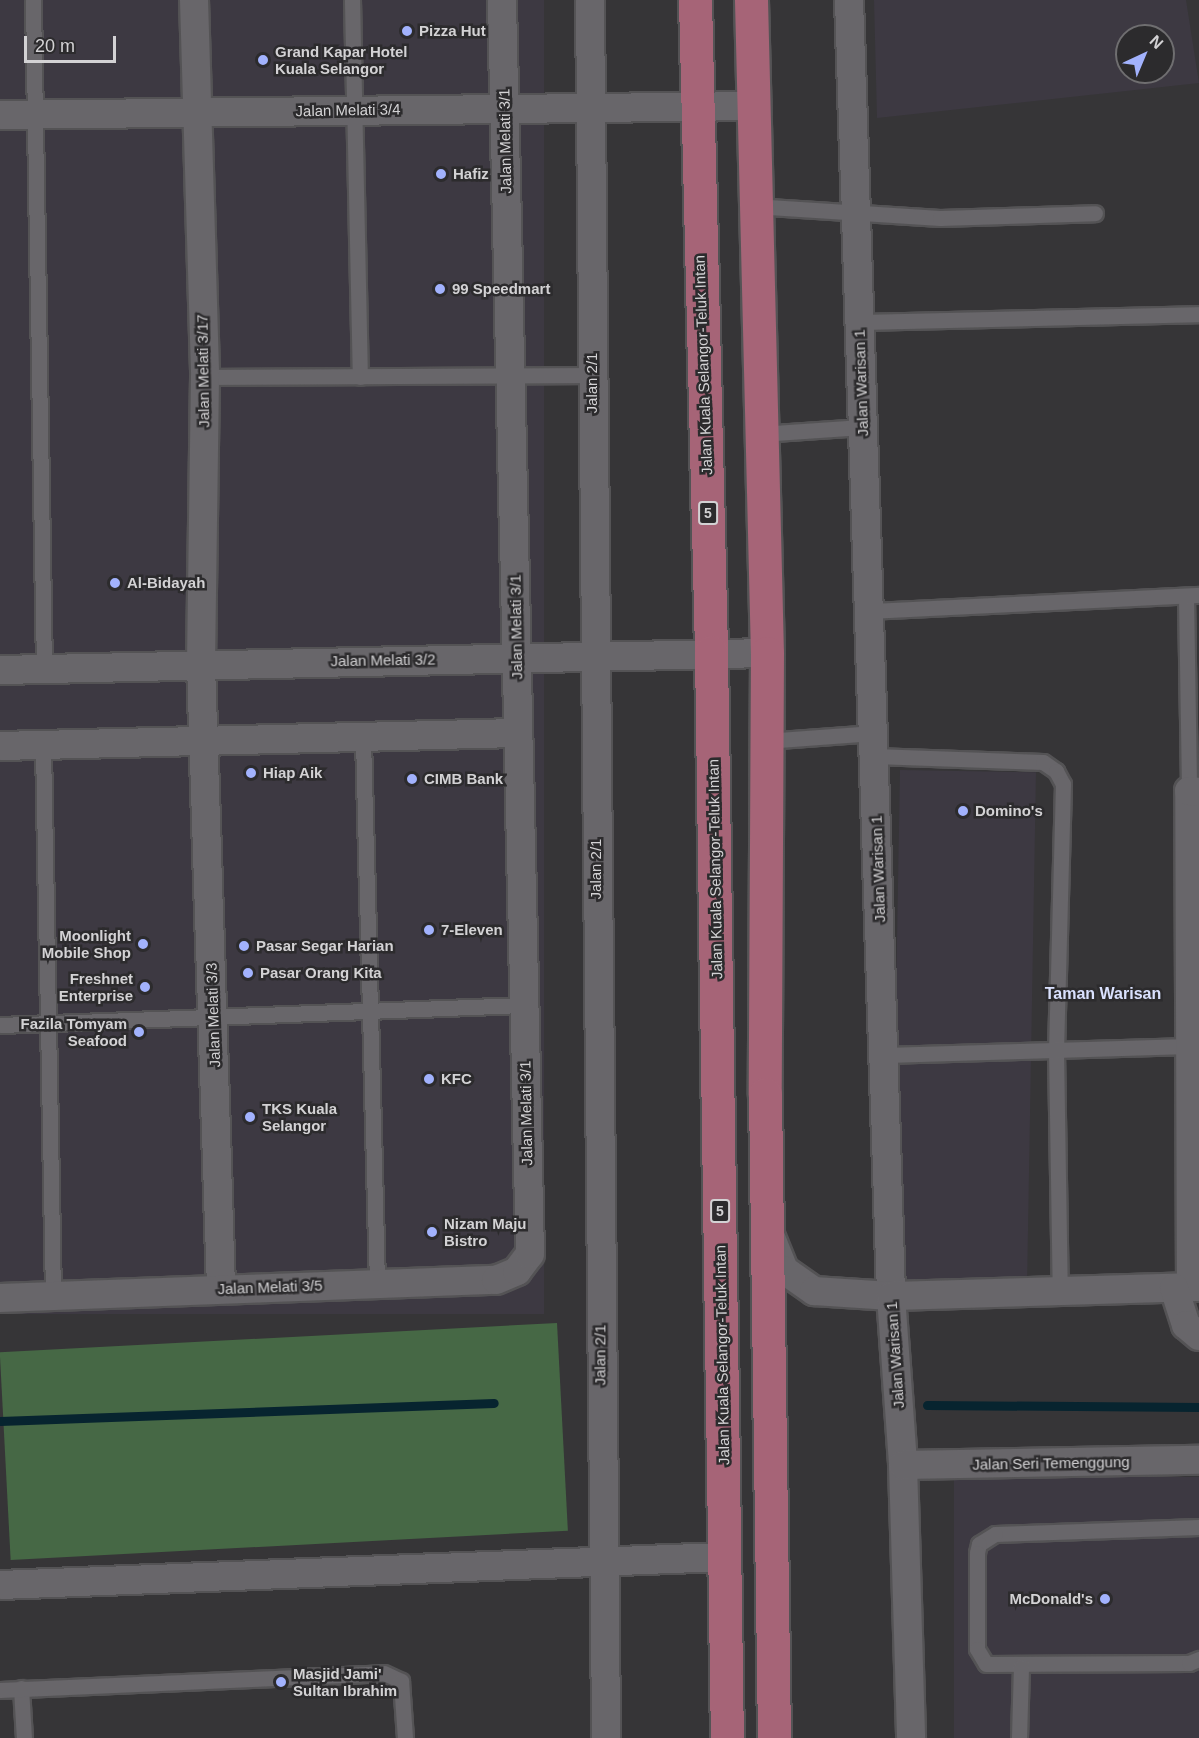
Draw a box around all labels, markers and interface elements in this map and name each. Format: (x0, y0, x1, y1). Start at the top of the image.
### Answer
place label: Pizza Hut (419, 22, 486, 40)
scale bar (27, 24, 118, 62)
marker: Pizza Hut (400, 24, 414, 38)
north arrow (1115, 24, 1175, 84)
text: N (1146, 32, 1167, 52)
text: 20 m (35, 36, 75, 56)
place label: Grand Kapar Hotel Kuala Selangor (275, 42, 408, 77)
marker: Grand Kapar Hotel Kuala Selangor (256, 53, 270, 67)
street label: Jalan Melati 3/1 (495, 88, 515, 194)
street label: Jalan Melati 3/4 (295, 100, 401, 120)
place label: Hafiz (453, 165, 489, 183)
marker: Hafiz (434, 167, 448, 181)
street label: Jalan Kuala Selangor-Teluk Intan (690, 255, 716, 475)
place label: 99 Speedmart (452, 280, 550, 298)
marker: 99 Speedmart (433, 282, 447, 296)
street label: Jalan Melati 3/17 (193, 314, 213, 428)
street label: Jalan Warisan 1 (850, 329, 872, 437)
street label: Jalan 2/1 (583, 353, 601, 413)
road number: 5 (698, 502, 718, 524)
place label: Al-Bidayah (127, 574, 205, 592)
street label: Jalan Melati 3/1 (506, 574, 526, 680)
marker: Al-Bidayah (108, 576, 122, 590)
street label: Jalan Melati 3/2 (330, 650, 436, 670)
street label: Jalan Kuala Selangor-Teluk Intan (704, 759, 726, 979)
place label: Hiap Aik (263, 764, 323, 782)
marker: Hiap Aik (244, 766, 258, 780)
place label: CIMB Bank (424, 770, 503, 788)
marker: CIMB Bank (405, 772, 419, 786)
place label: Domino's (975, 802, 1043, 820)
marker: Domino's (956, 804, 970, 818)
street label: Jalan Warisan 1 (867, 815, 889, 923)
street label: Jalan 2/1 (587, 839, 605, 899)
place label: 7-Eleven (441, 921, 503, 939)
marker: 7-Eleven (422, 923, 436, 937)
place label: Moonlight Mobile Shop (42, 926, 131, 961)
marker: Moonlight Mobile Shop (136, 937, 150, 951)
place label: Pasar Segar Harian (256, 937, 394, 955)
marker: Pasar Segar Harian (237, 939, 251, 953)
street label: Jalan Melati 3/3 (202, 962, 224, 1068)
place label: Pasar Orang Kita (260, 964, 382, 982)
marker: Pasar Orang Kita (241, 966, 255, 980)
place label: Freshnet Enterprise (59, 969, 133, 1004)
marker: Freshnet Enterprise (138, 980, 152, 994)
district label: Taman Warisan (1045, 984, 1161, 1004)
place label: Fazila Tomyam Seafood (21, 1014, 127, 1049)
marker: Fazila Tomyam Seafood (132, 1025, 146, 1039)
street label: Jalan Melati 3/1 (516, 1060, 536, 1166)
place label: KFC (441, 1070, 472, 1088)
marker: KFC (422, 1072, 436, 1086)
place label: TKS Kuala Selangor (262, 1099, 337, 1134)
marker: TKS Kuala Selangor (243, 1110, 257, 1124)
road number: 5 (710, 1200, 730, 1222)
place label: Nizam Maju Bistro (444, 1214, 527, 1249)
marker: Nizam Maju Bistro (425, 1225, 439, 1239)
street label: Jalan Kuala Selangor-Teluk Intan (711, 1245, 733, 1465)
street label: Jalan Melati 3/5 (217, 1276, 323, 1298)
street label: Jalan Warisan 1 (882, 1301, 908, 1409)
street label: Jalan 2/1 (591, 1325, 609, 1385)
street label: Jalan Seri Temenggung (972, 1453, 1130, 1473)
place label: McDonald's (1009, 1590, 1093, 1608)
marker: McDonald's (1098, 1592, 1112, 1606)
place label: Masjid Jami' Sultan Ibrahim (293, 1664, 397, 1699)
marker: Masjid Jami' Sultan Ibrahim (274, 1675, 288, 1689)

